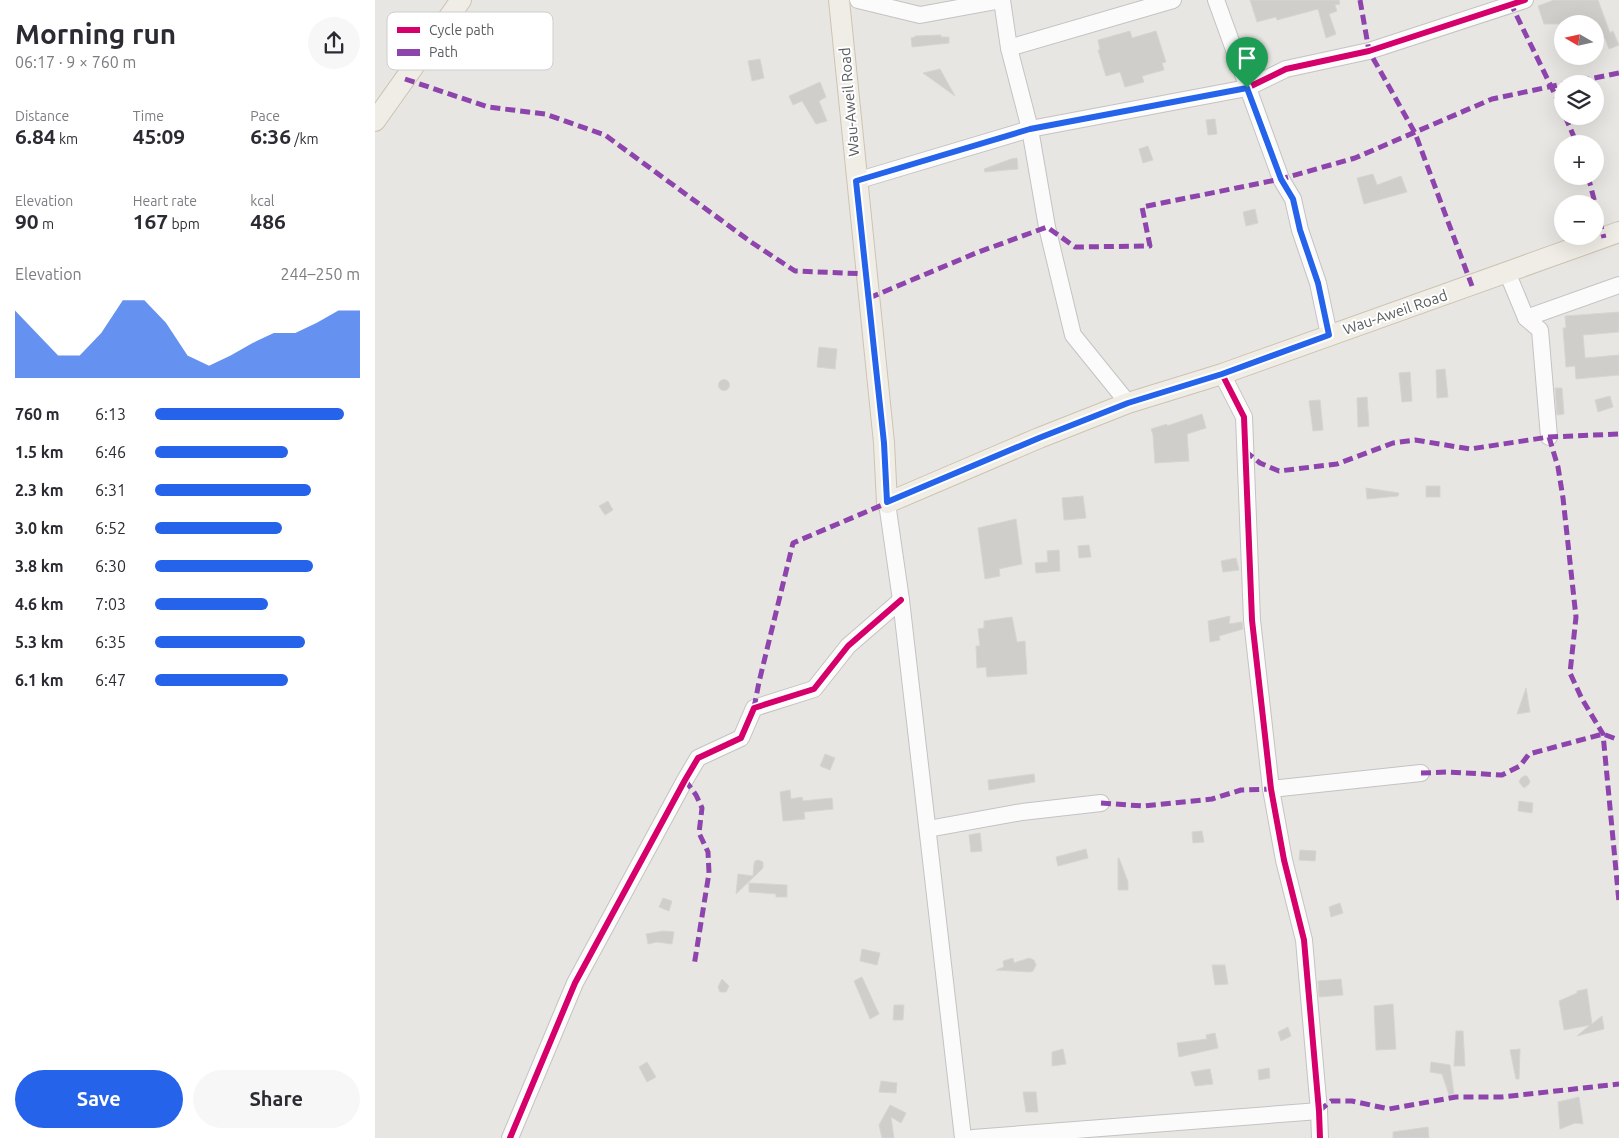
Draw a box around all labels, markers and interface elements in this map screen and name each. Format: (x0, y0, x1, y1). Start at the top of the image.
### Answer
legend (387, 12, 553, 70)
north arrow (1554, 15, 1604, 65)
map controls (1554, 15, 1604, 245)
button: share (308, 17, 360, 69)
text: Morning run (15, 18, 176, 49)
text: Cycle path (429, 22, 494, 38)
pin (1226, 37, 1268, 88)
text: Path (429, 44, 458, 60)
icon: arrive (1233, 44, 1261, 72)
street label: Wau-Aweil Road (836, 47, 862, 157)
text: 06:17 · 9 × 760 m (15, 53, 136, 71)
button: layers (1554, 75, 1604, 125)
text: Distance (15, 108, 69, 124)
text: Time (133, 108, 164, 124)
text: Pace (250, 108, 280, 124)
text: 6.84 (15, 124, 56, 148)
text: 45:09 (133, 124, 185, 148)
text: 6:36 (250, 124, 291, 148)
text: km (56, 131, 78, 147)
text: /km (291, 131, 319, 147)
button: + (1554, 135, 1604, 185)
text: Elevation (15, 193, 73, 209)
text: Heart rate (133, 193, 197, 209)
text: kcal (250, 193, 275, 209)
button: − (1554, 195, 1604, 245)
text: 90 (15, 209, 39, 233)
text: 167 (133, 209, 168, 233)
text: 486 (250, 209, 286, 233)
text: m (39, 216, 54, 232)
text: bpm (168, 216, 200, 232)
text: Elevation (15, 265, 82, 283)
text: 244–250 m (280, 265, 360, 283)
street label: Wau-Aweil Road (1341, 286, 1449, 338)
text: 760 m (15, 405, 60, 423)
text: 6:13 (95, 405, 126, 423)
text: 1.5 km (15, 443, 64, 461)
text: 6:46 (95, 443, 126, 461)
text: 2.3 km (15, 481, 64, 499)
text: 6:31 (95, 481, 126, 499)
text: 3.0 km (15, 519, 64, 537)
text: 6:52 (95, 519, 126, 537)
text: 3.8 km (15, 557, 64, 575)
text: 6:30 (95, 557, 126, 575)
text: 4.6 km (15, 595, 64, 613)
text: 7:03 (95, 595, 126, 613)
text: 5.3 km (15, 633, 64, 651)
text: 6:35 (95, 633, 126, 651)
text: 6.1 km (15, 671, 64, 689)
text: 6:47 (95, 671, 126, 689)
button: Save (15, 1070, 183, 1128)
button: Share (193, 1070, 360, 1128)

